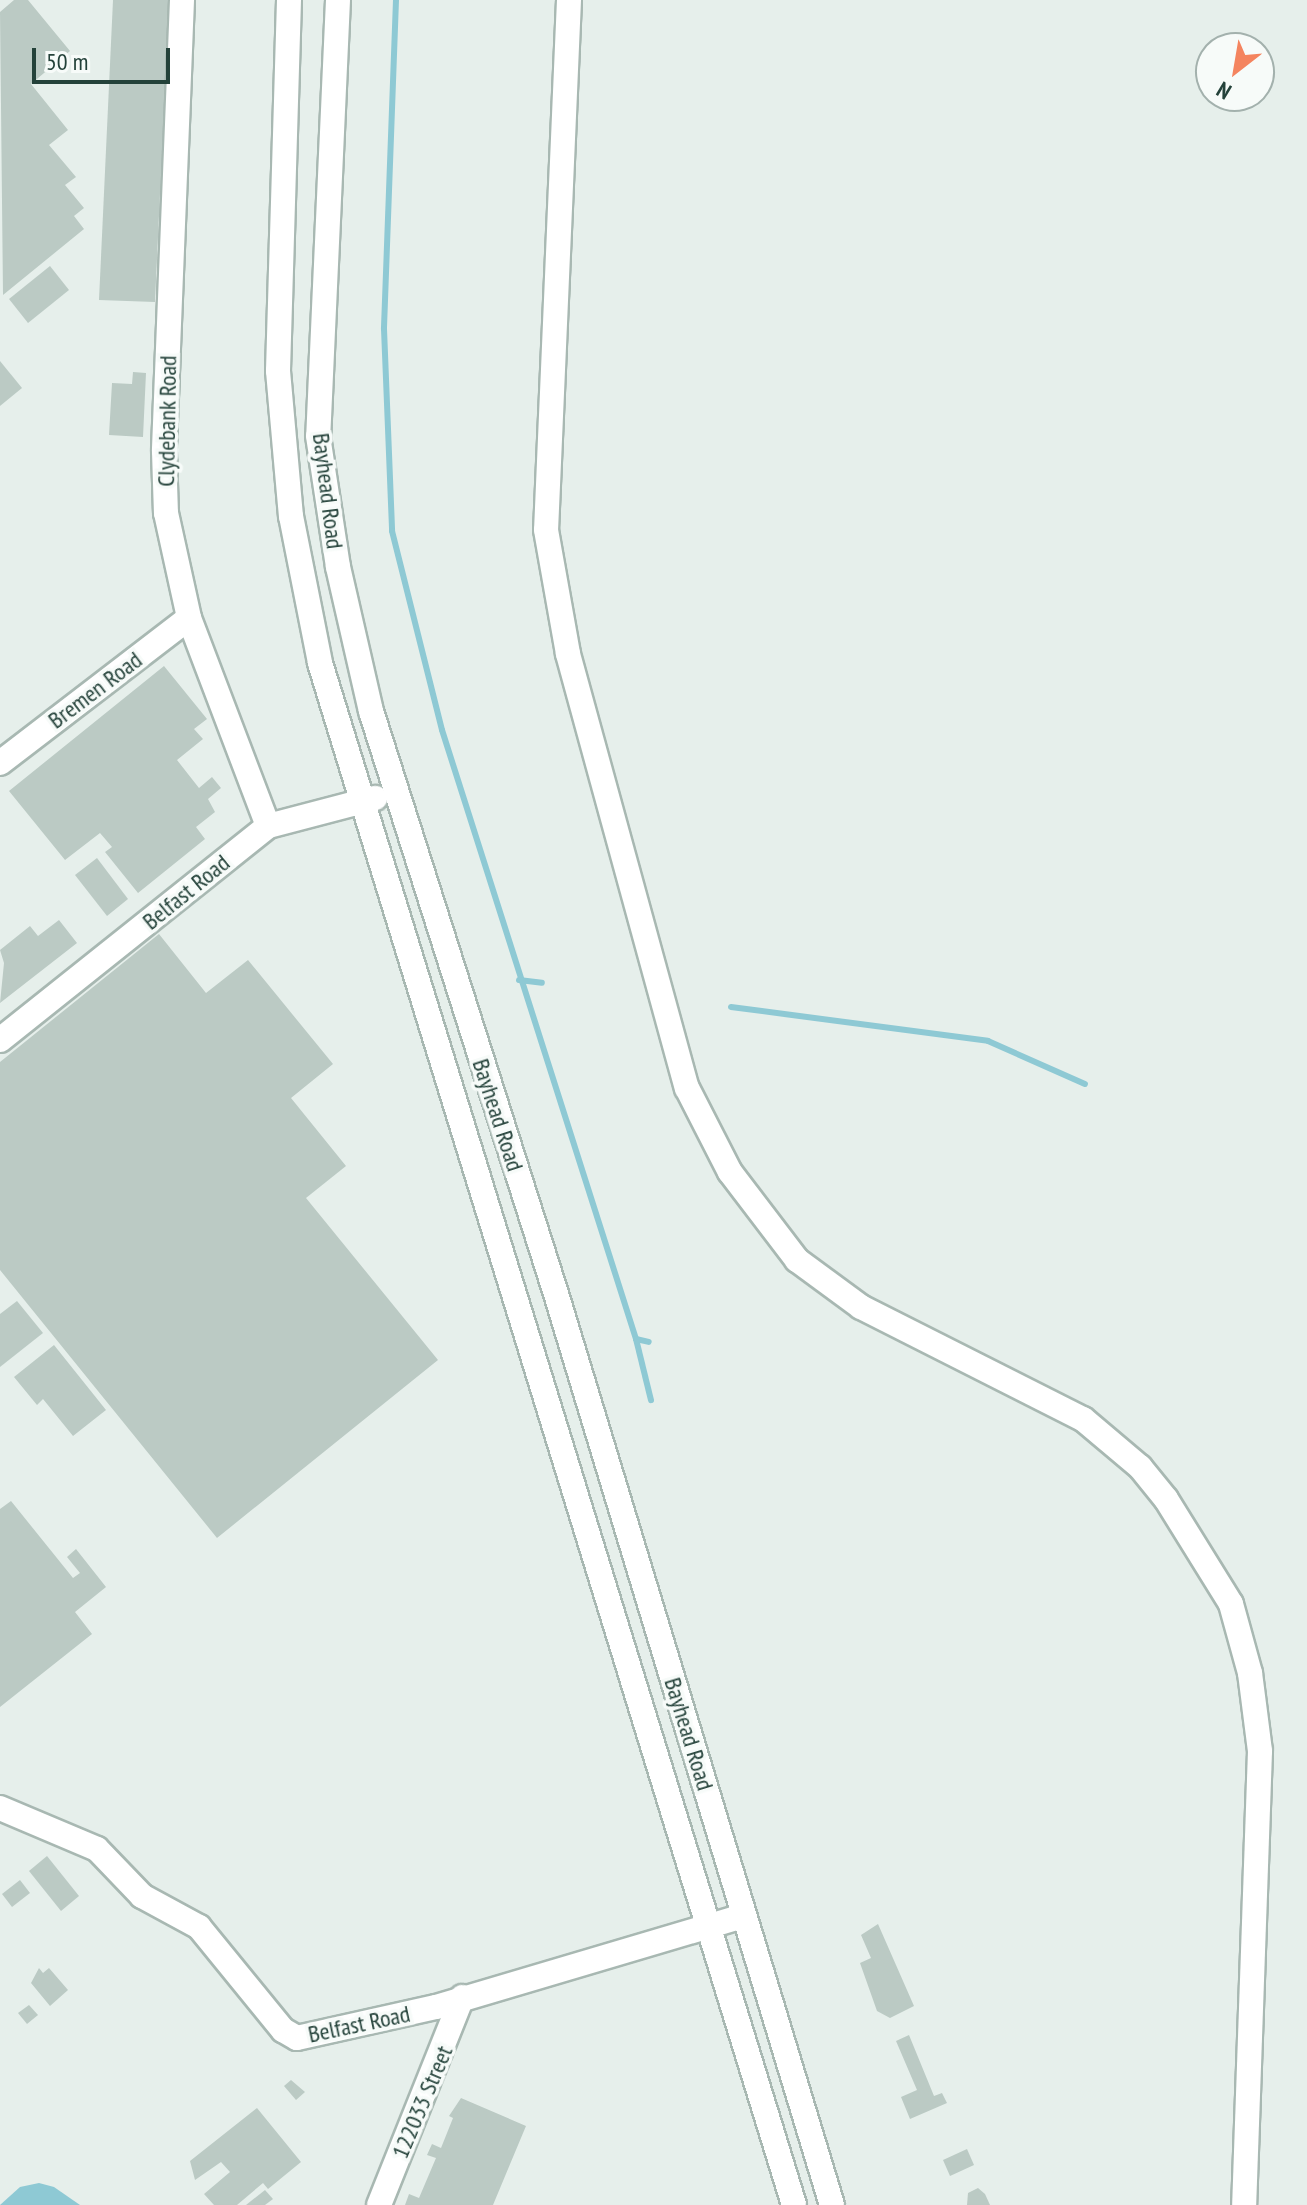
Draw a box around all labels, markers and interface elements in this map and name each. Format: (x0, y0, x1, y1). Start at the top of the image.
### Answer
scale bar (36, 32, 174, 82)
north arrow (1195, 32, 1275, 112)
text: 50 m (46, 46, 88, 77)
text: N (1211, 76, 1236, 106)
street label: Clydebank Road (151, 355, 183, 487)
street label: Bayhead Road (307, 431, 349, 551)
street label: Bremen Road (42, 645, 148, 735)
street label: Belfast Road (137, 848, 235, 936)
street label: Bayhead Road (466, 1055, 530, 1175)
street label: Bayhead Road (658, 1674, 720, 1794)
street label: Belfast Road (305, 1999, 413, 2049)
street label: 122033 Street (385, 2041, 459, 2163)

